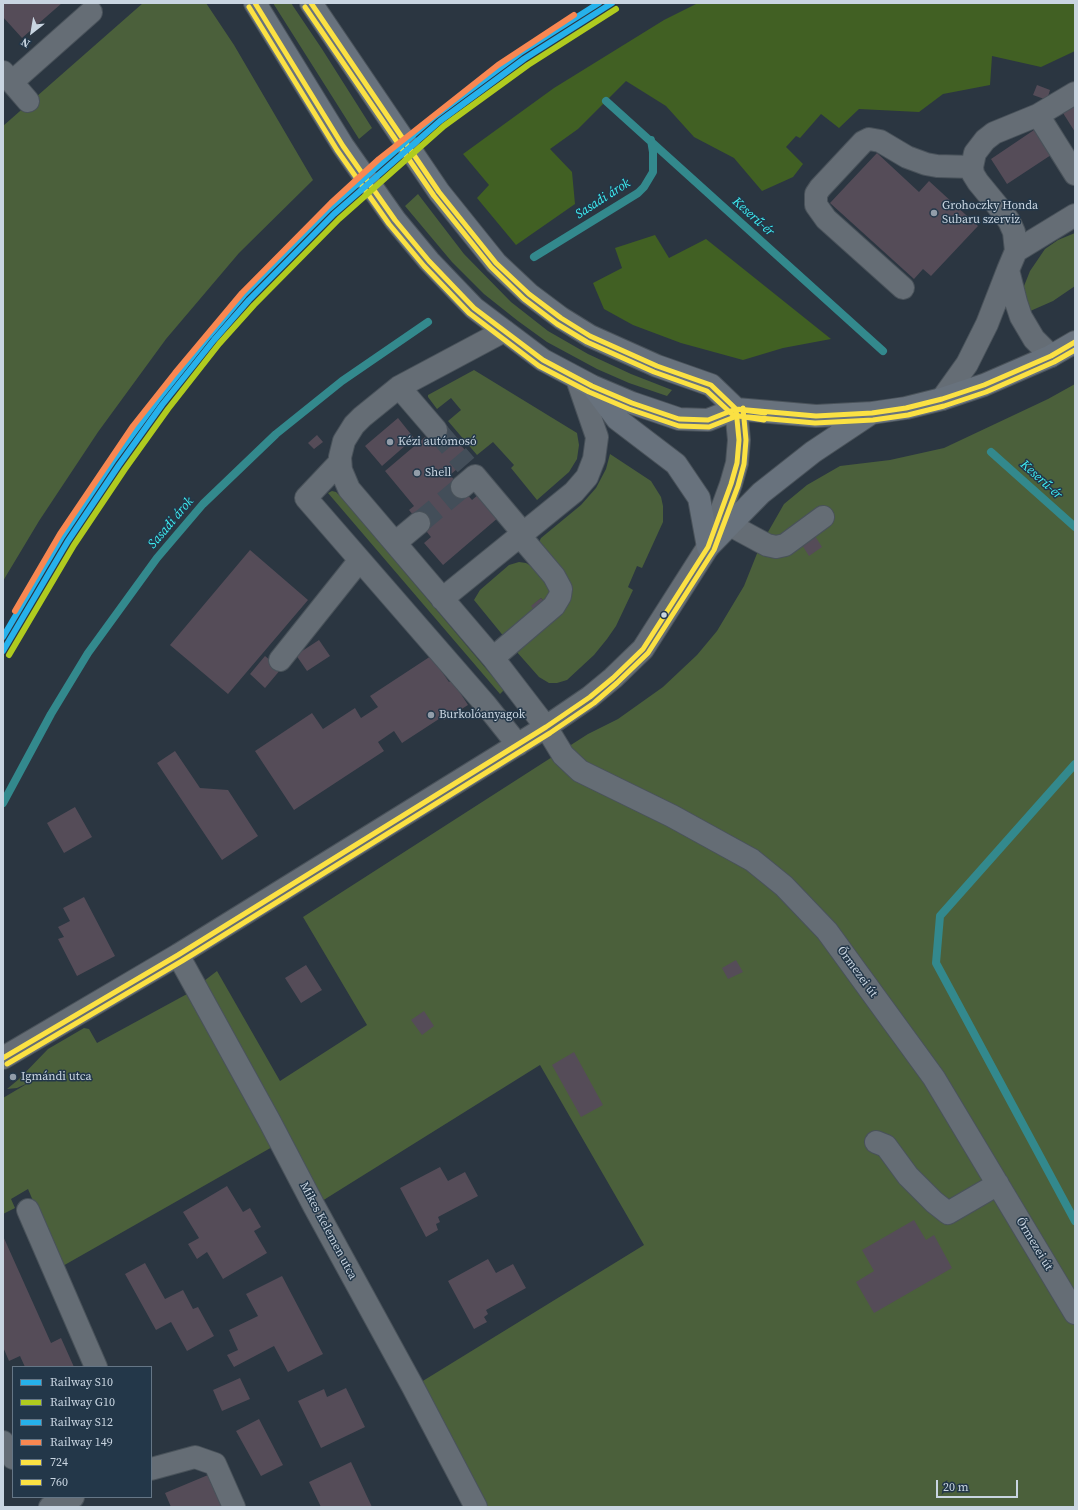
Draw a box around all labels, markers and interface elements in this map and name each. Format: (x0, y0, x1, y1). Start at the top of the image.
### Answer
north arrow (12, 12, 52, 52)
text: N (18, 34, 33, 51)
water label: Sasadi árok (573, 175, 633, 223)
water label: Keserű-ér (729, 194, 777, 240)
place label: Grohoczky Honda Subaru szerviz (942, 199, 1038, 227)
marker: Grohoczky Honda Subaru szerviz (929, 208, 939, 218)
place label: Kézi autómosó (398, 435, 477, 449)
marker: Kézi autómosó (385, 437, 395, 447)
water label: Keserű-ér (1017, 457, 1065, 503)
place label: Shell (425, 466, 451, 480)
marker: Shell (412, 468, 422, 478)
water label: Sasadi árok (145, 494, 197, 552)
unlabelled marker (659, 610, 669, 620)
place label: Burkolóanyagok (439, 708, 525, 722)
marker: Burkolóanyagok (426, 710, 436, 720)
street label: Őrmezei út (834, 944, 880, 1000)
place label: Igmándi utca (21, 1070, 92, 1084)
marker: Igmándi utca (8, 1072, 18, 1082)
street label: Mikes Kelemen utca (296, 1180, 360, 1282)
street label: Őrmezei út (1013, 1215, 1055, 1273)
legend (12, 1366, 152, 1498)
text: Railway S10 (50, 1374, 113, 1390)
text: Railway G10 (50, 1394, 115, 1410)
text: Railway S12 (50, 1414, 113, 1430)
text: Railway 149 (50, 1434, 113, 1450)
text: 724 (50, 1454, 68, 1470)
scale bar (938, 1472, 1020, 1498)
text: 760 (50, 1474, 68, 1490)
text: 20 m (943, 1479, 969, 1495)

